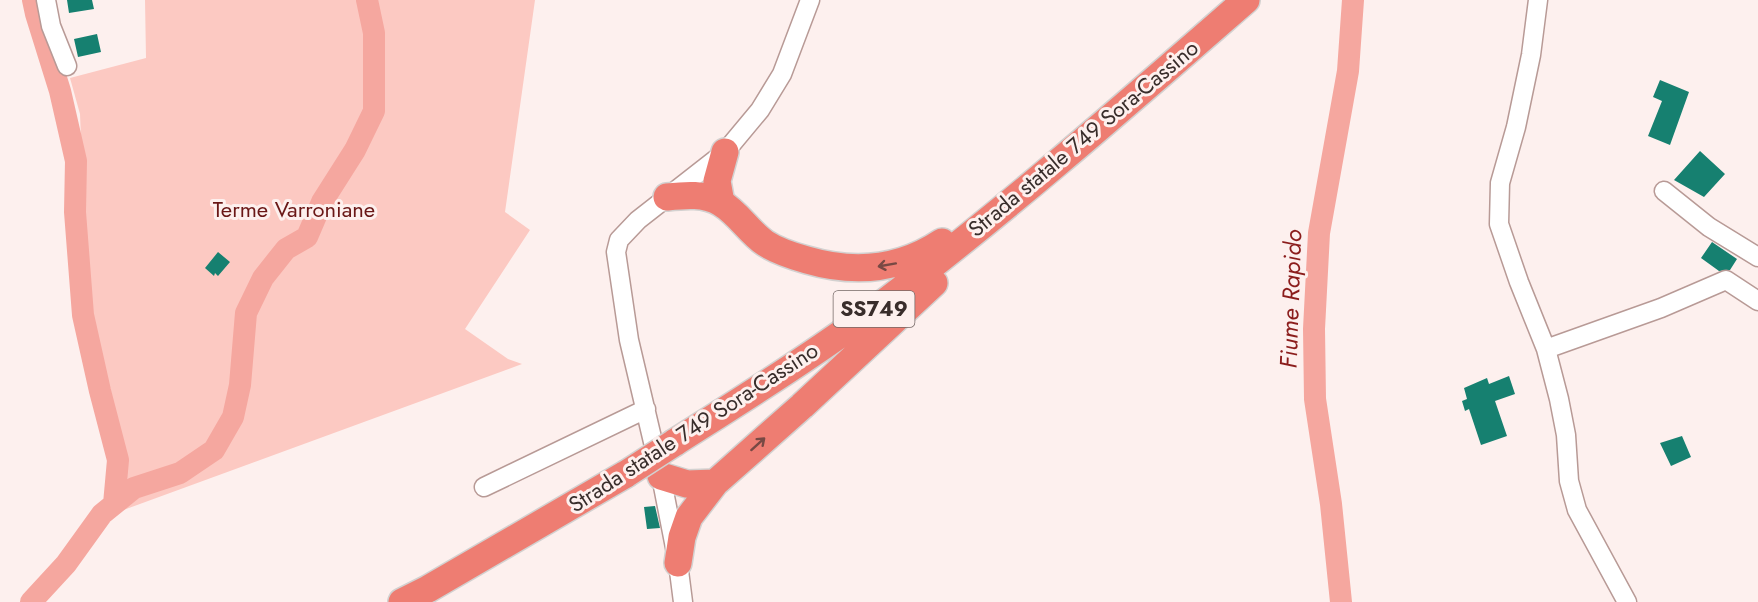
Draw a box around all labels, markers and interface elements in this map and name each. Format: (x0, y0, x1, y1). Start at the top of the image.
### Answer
street label: Strada statale 749 Sora-Cassino (961, 32, 1205, 244)
park label: Terme Varroniane (213, 193, 375, 225)
water label: Fiume Rapido (1271, 229, 1310, 369)
one-way arrow (878, 259, 897, 270)
road number: SS749 (834, 291, 914, 327)
street label: Strada statale 749 Sora-Cassino (562, 334, 824, 520)
one-way arrow (750, 438, 766, 452)

